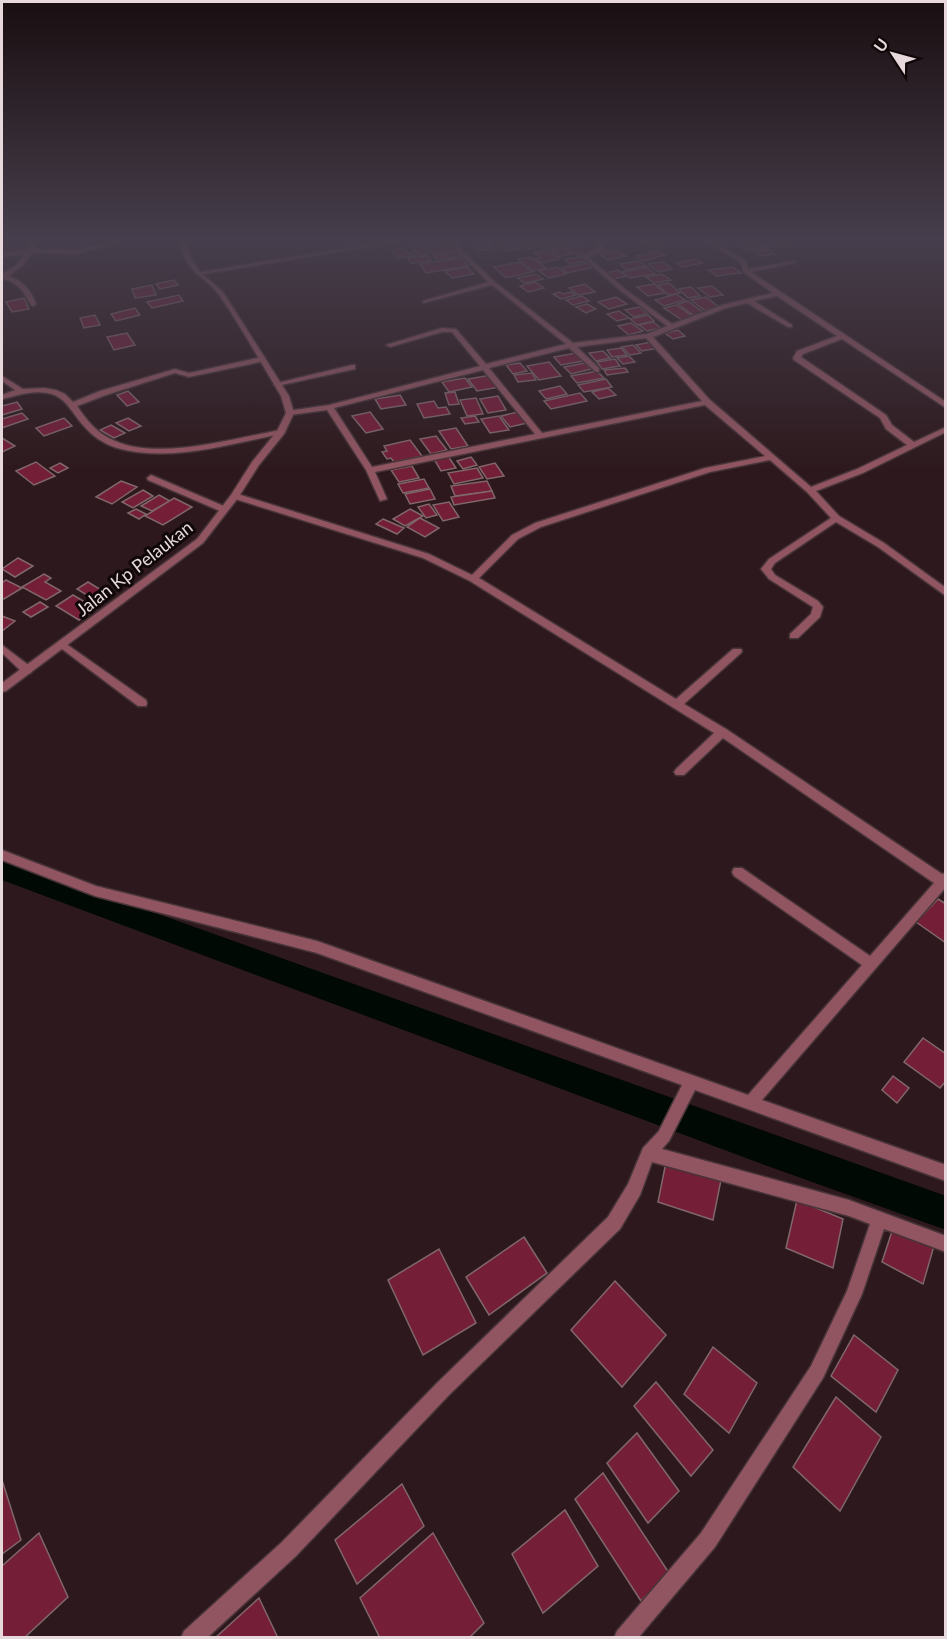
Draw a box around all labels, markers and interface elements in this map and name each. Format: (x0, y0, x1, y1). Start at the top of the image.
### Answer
north arrow (863, 24, 923, 84)
text: U (869, 34, 892, 55)
street label: Jalan Kp Pelaukan (71, 516, 197, 620)

